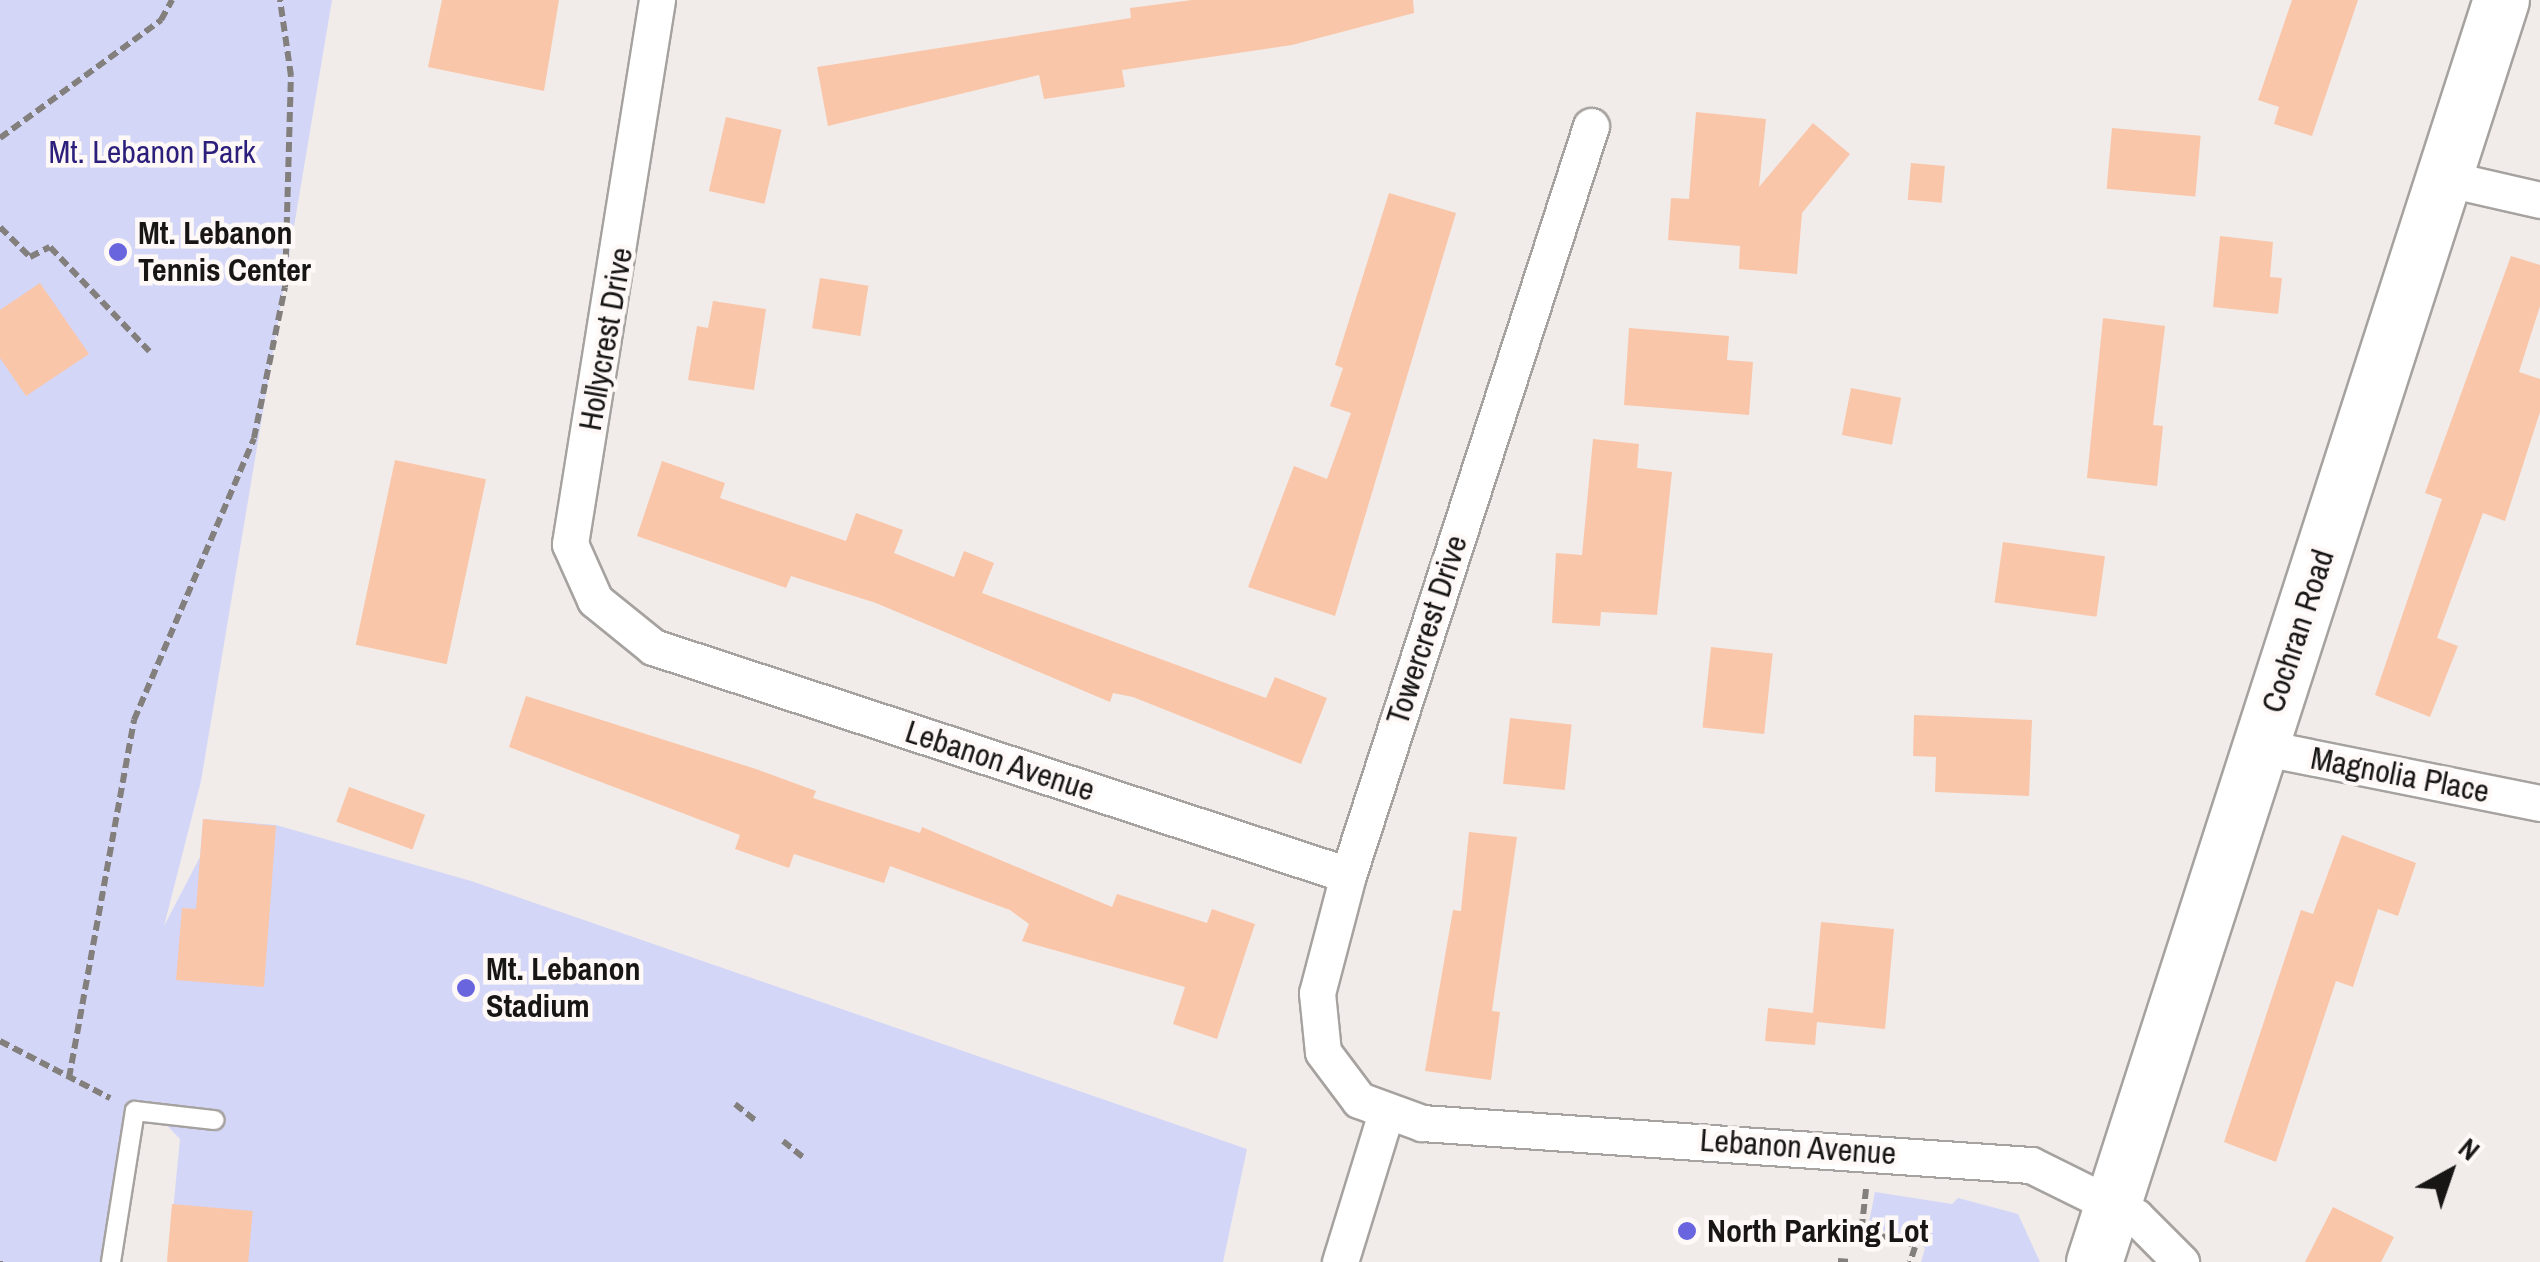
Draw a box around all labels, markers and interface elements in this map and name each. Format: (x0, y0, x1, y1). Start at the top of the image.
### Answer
park label: Mt. Lebanon Park (48, 133, 256, 171)
place label: Mt. Lebanon Tennis Center (138, 215, 311, 290)
marker: Mt. Lebanon Tennis Center (107, 241, 129, 263)
street label: Hollycrest Drive (571, 244, 641, 434)
street label: Towercrest Drive (1378, 530, 1476, 730)
street label: Cochran Road (2254, 545, 2342, 717)
street label: Lebanon Avenue (900, 712, 1100, 810)
street label: Magnolia Place (2308, 739, 2492, 811)
place label: Mt. Lebanon Stadium (486, 951, 641, 1026)
marker: Mt. Lebanon Stadium (455, 977, 477, 999)
street label: Lebanon Avenue (1698, 1121, 1898, 1173)
north arrow (2400, 1122, 2500, 1222)
text: N (2451, 1129, 2488, 1169)
place label: North Parking Lot (1707, 1212, 1929, 1250)
marker: North Parking Lot (1676, 1220, 1698, 1242)

